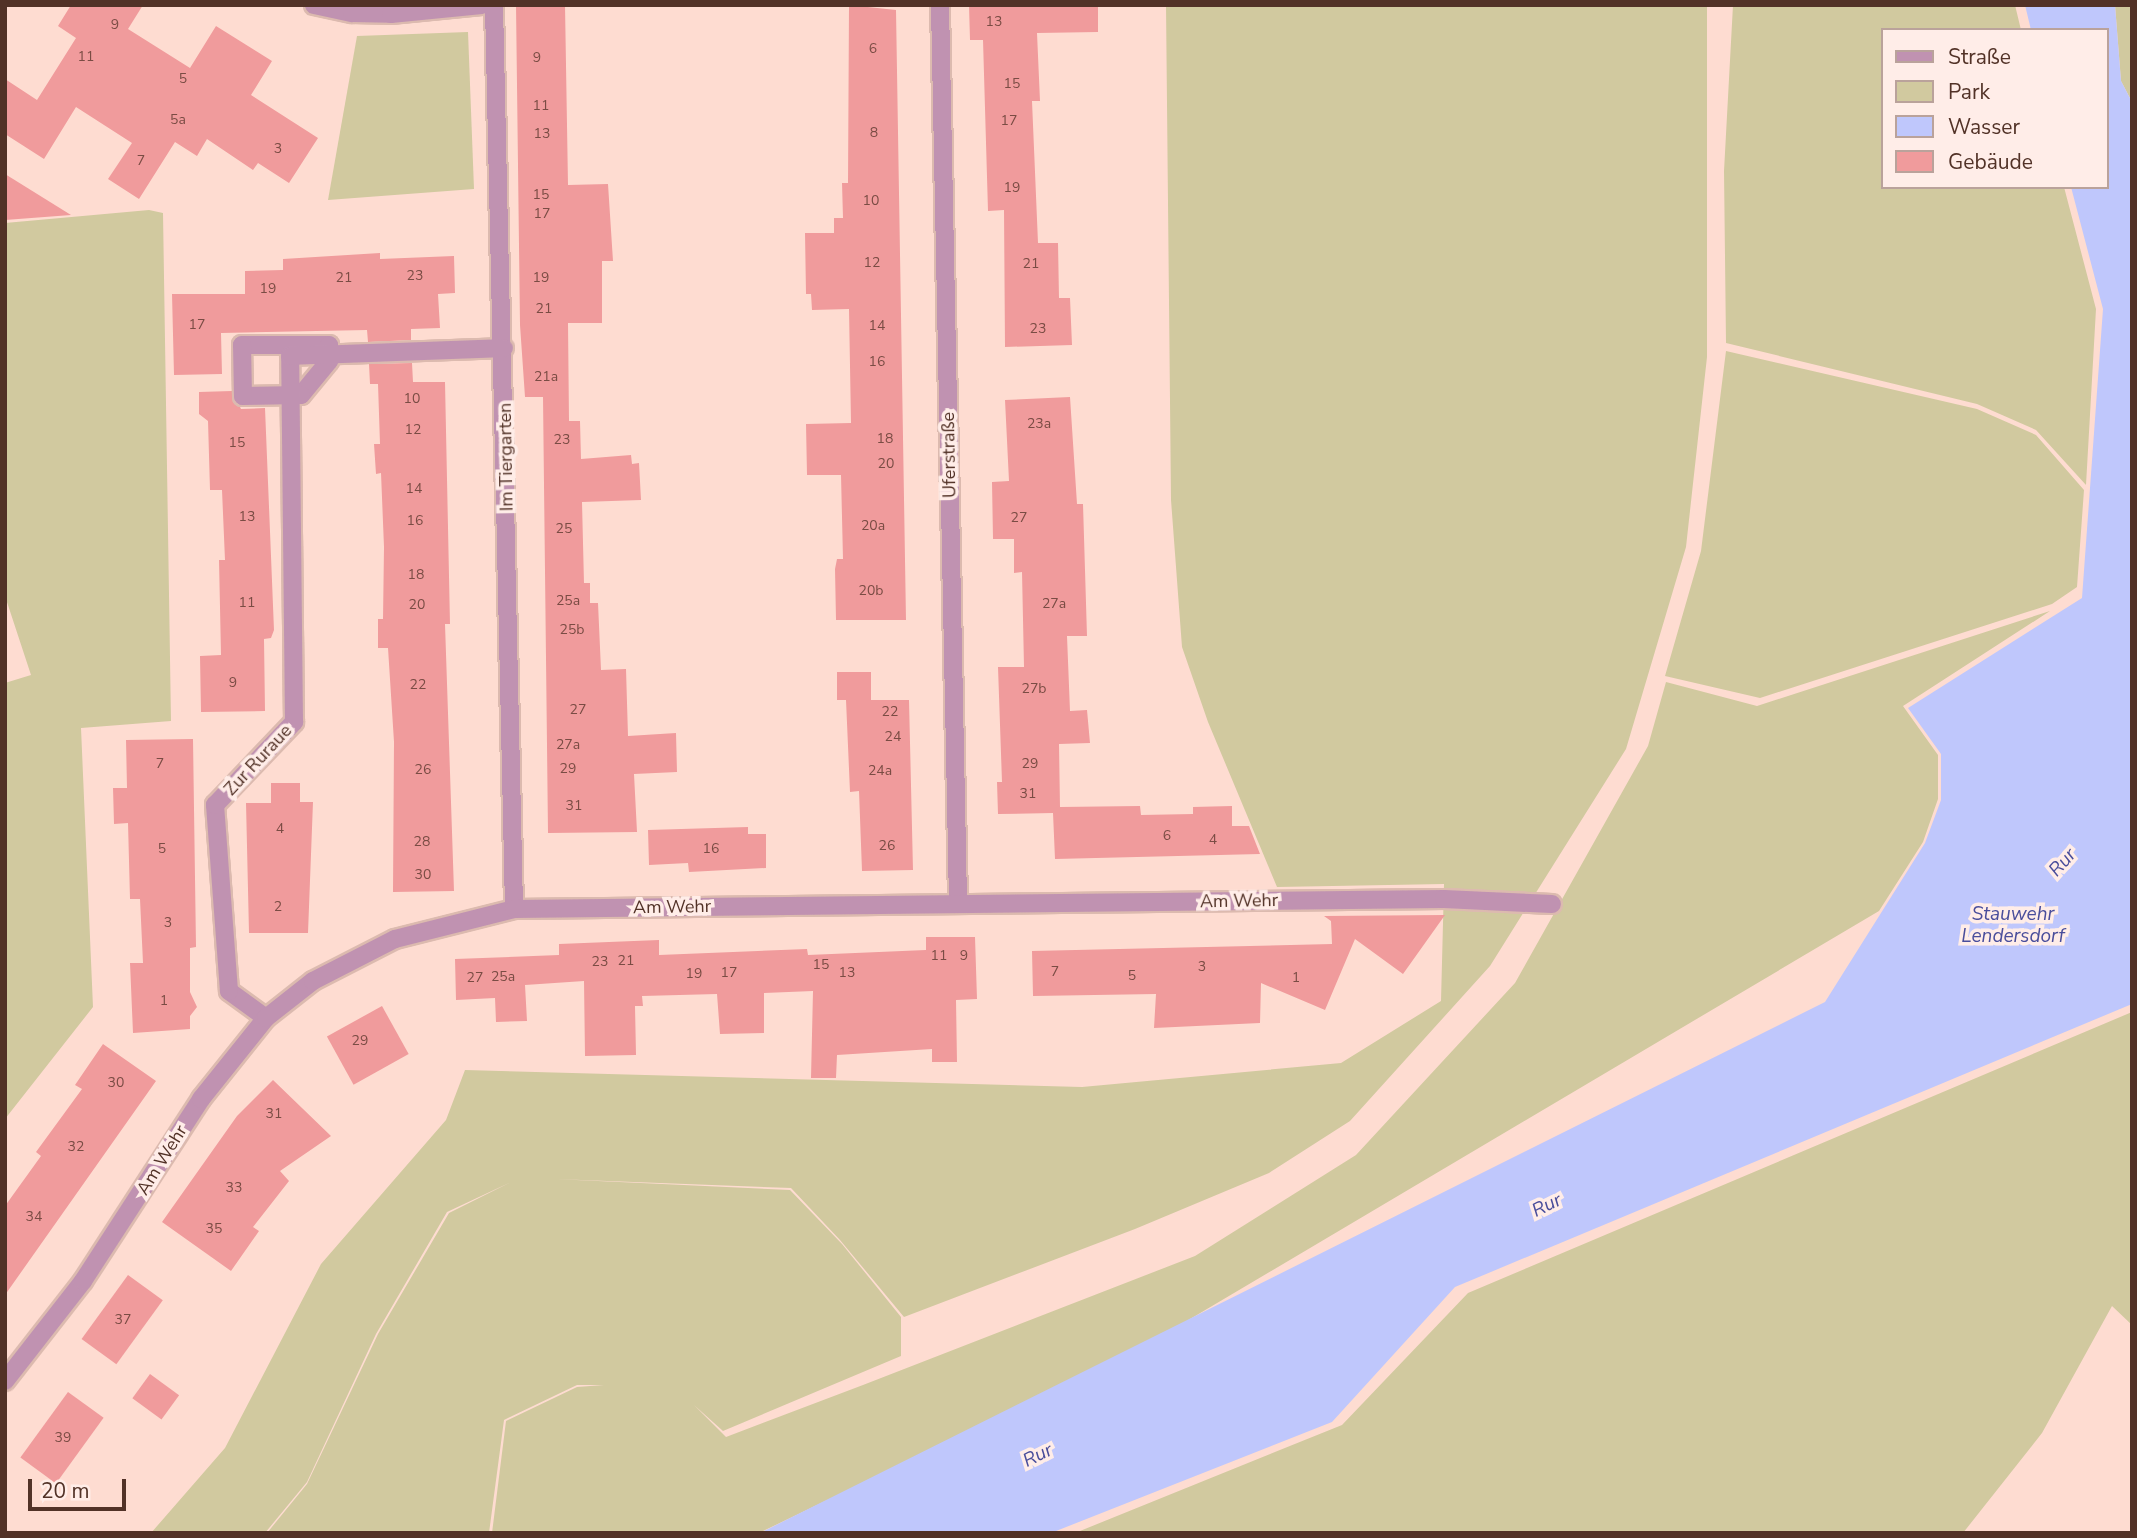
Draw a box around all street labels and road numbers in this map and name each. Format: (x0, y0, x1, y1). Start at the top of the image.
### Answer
street label: Im Tiergarten (494, 403, 518, 511)
street label: Uferstraße (937, 412, 961, 498)
street label: Zur Ruraue (220, 720, 296, 800)
street label: Am Wehr (1200, 890, 1278, 912)
street label: Am Wehr (633, 896, 711, 918)
street label: Am Wehr (132, 1121, 192, 1199)

